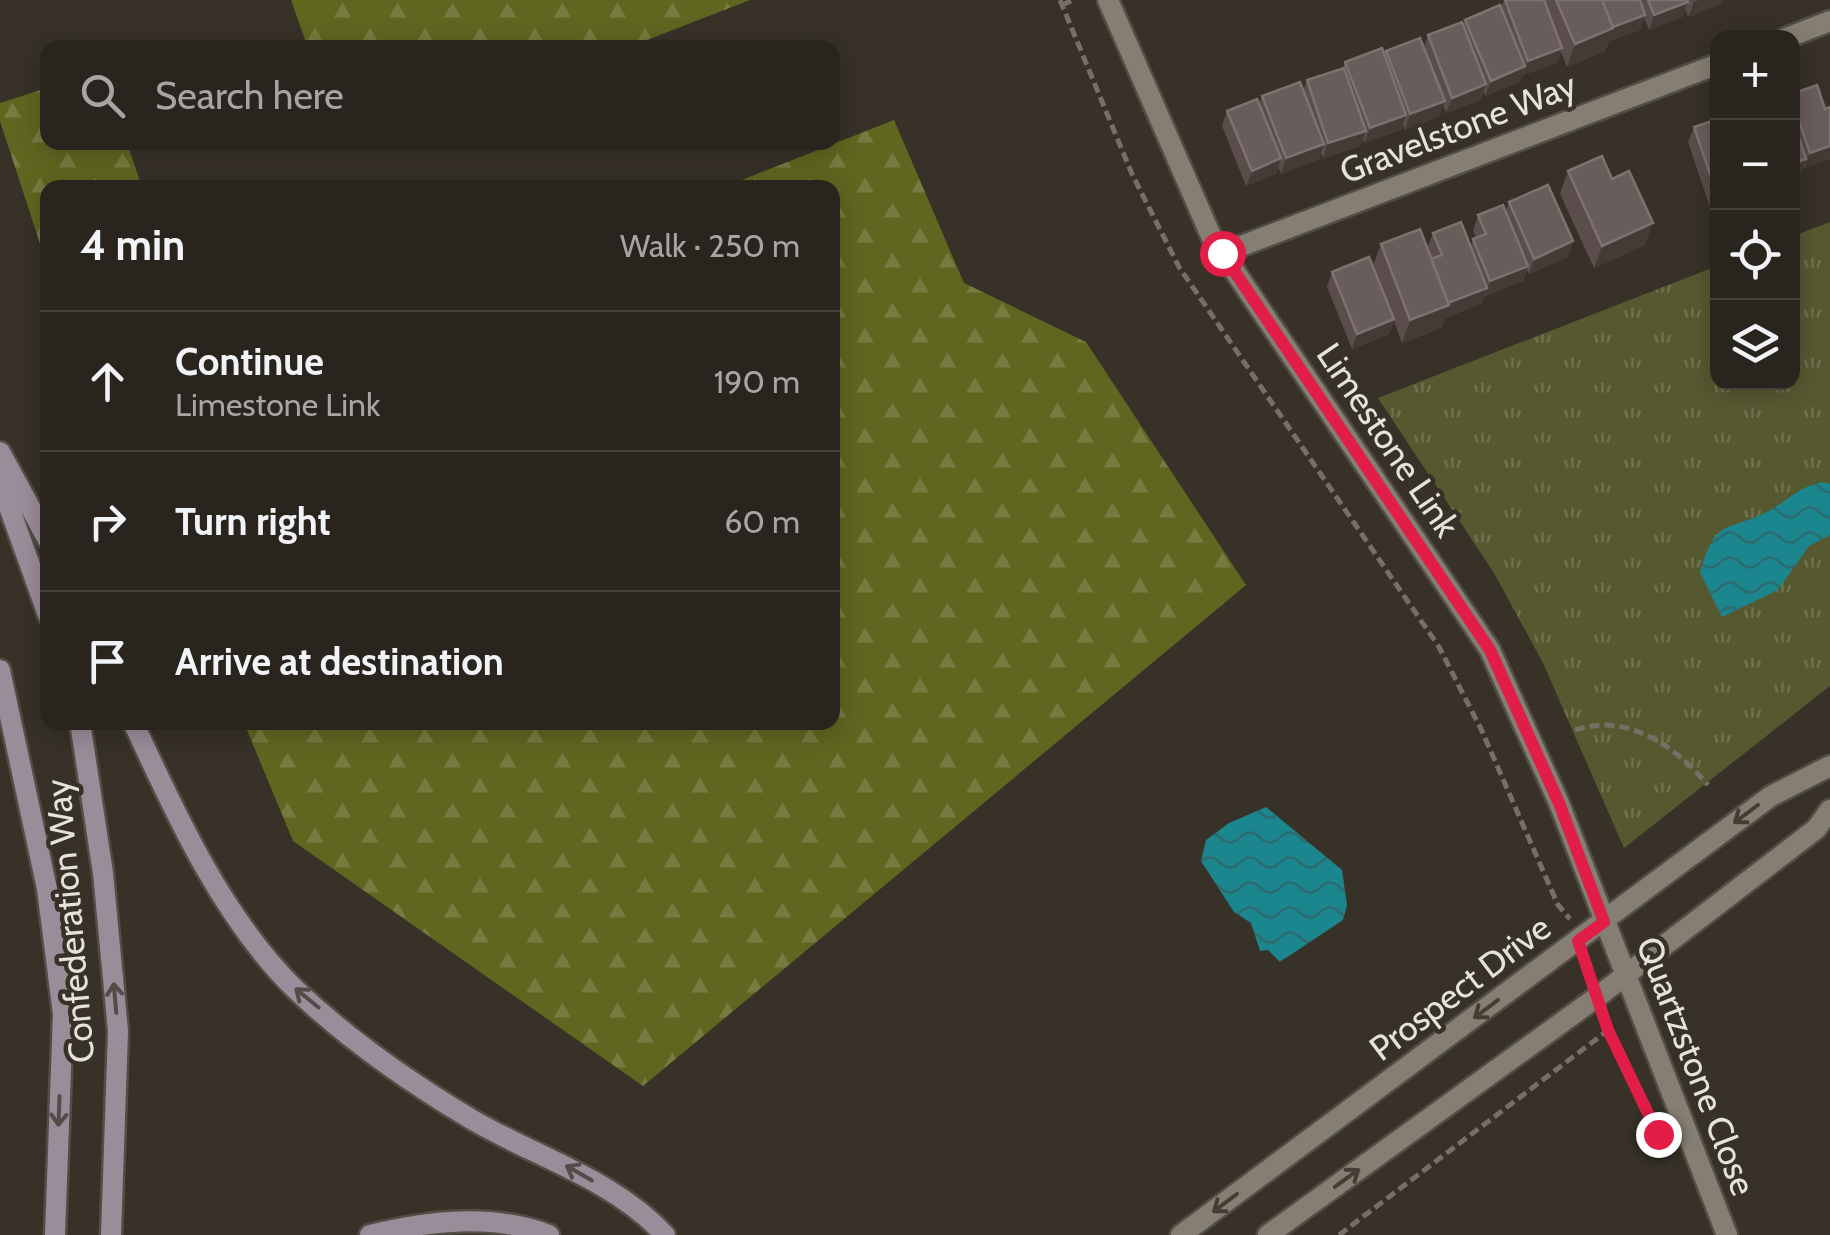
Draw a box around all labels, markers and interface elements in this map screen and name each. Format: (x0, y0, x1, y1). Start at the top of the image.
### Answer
map controls (1710, 30, 1800, 390)
button: + (1710, 30, 1800, 120)
search box (40, 40, 840, 150)
street label: Gravelstone Way (1334, 63, 1582, 192)
icon: search (75, 68, 130, 123)
text: Search here (155, 72, 344, 119)
button: − (1710, 120, 1800, 210)
button: locate (1710, 210, 1800, 300)
text: 4 min (80, 219, 185, 271)
text: Walk · 250 m (620, 226, 800, 265)
route start (1200, 231, 1246, 277)
button: layers (1710, 300, 1800, 390)
street label: Limestone Link (1308, 335, 1469, 545)
text: Continue (175, 338, 324, 385)
icon: ahead (80, 354, 135, 409)
text: 190 m (714, 362, 800, 401)
text: Limestone Link (175, 385, 380, 424)
icon: right (80, 494, 135, 549)
text: Turn right (175, 498, 331, 545)
text: 60 m (724, 502, 800, 541)
icon: arrive (80, 634, 135, 689)
text: Arrive at destination (175, 638, 504, 685)
street label: Confederation Way (36, 777, 103, 1065)
one-way arrow (1733, 804, 1760, 825)
street label: Prospect Drive (1361, 906, 1559, 1070)
street label: Quartzstone Close (1627, 931, 1766, 1201)
one-way arrow (105, 982, 124, 1014)
one-way arrow (294, 987, 320, 1009)
one-way arrow (1473, 999, 1500, 1020)
one-way arrow (50, 1095, 69, 1127)
route end (1636, 1112, 1682, 1158)
one-way arrow (565, 1163, 594, 1183)
one-way arrow (1333, 1167, 1360, 1188)
one-way arrow (1211, 1192, 1239, 1213)

